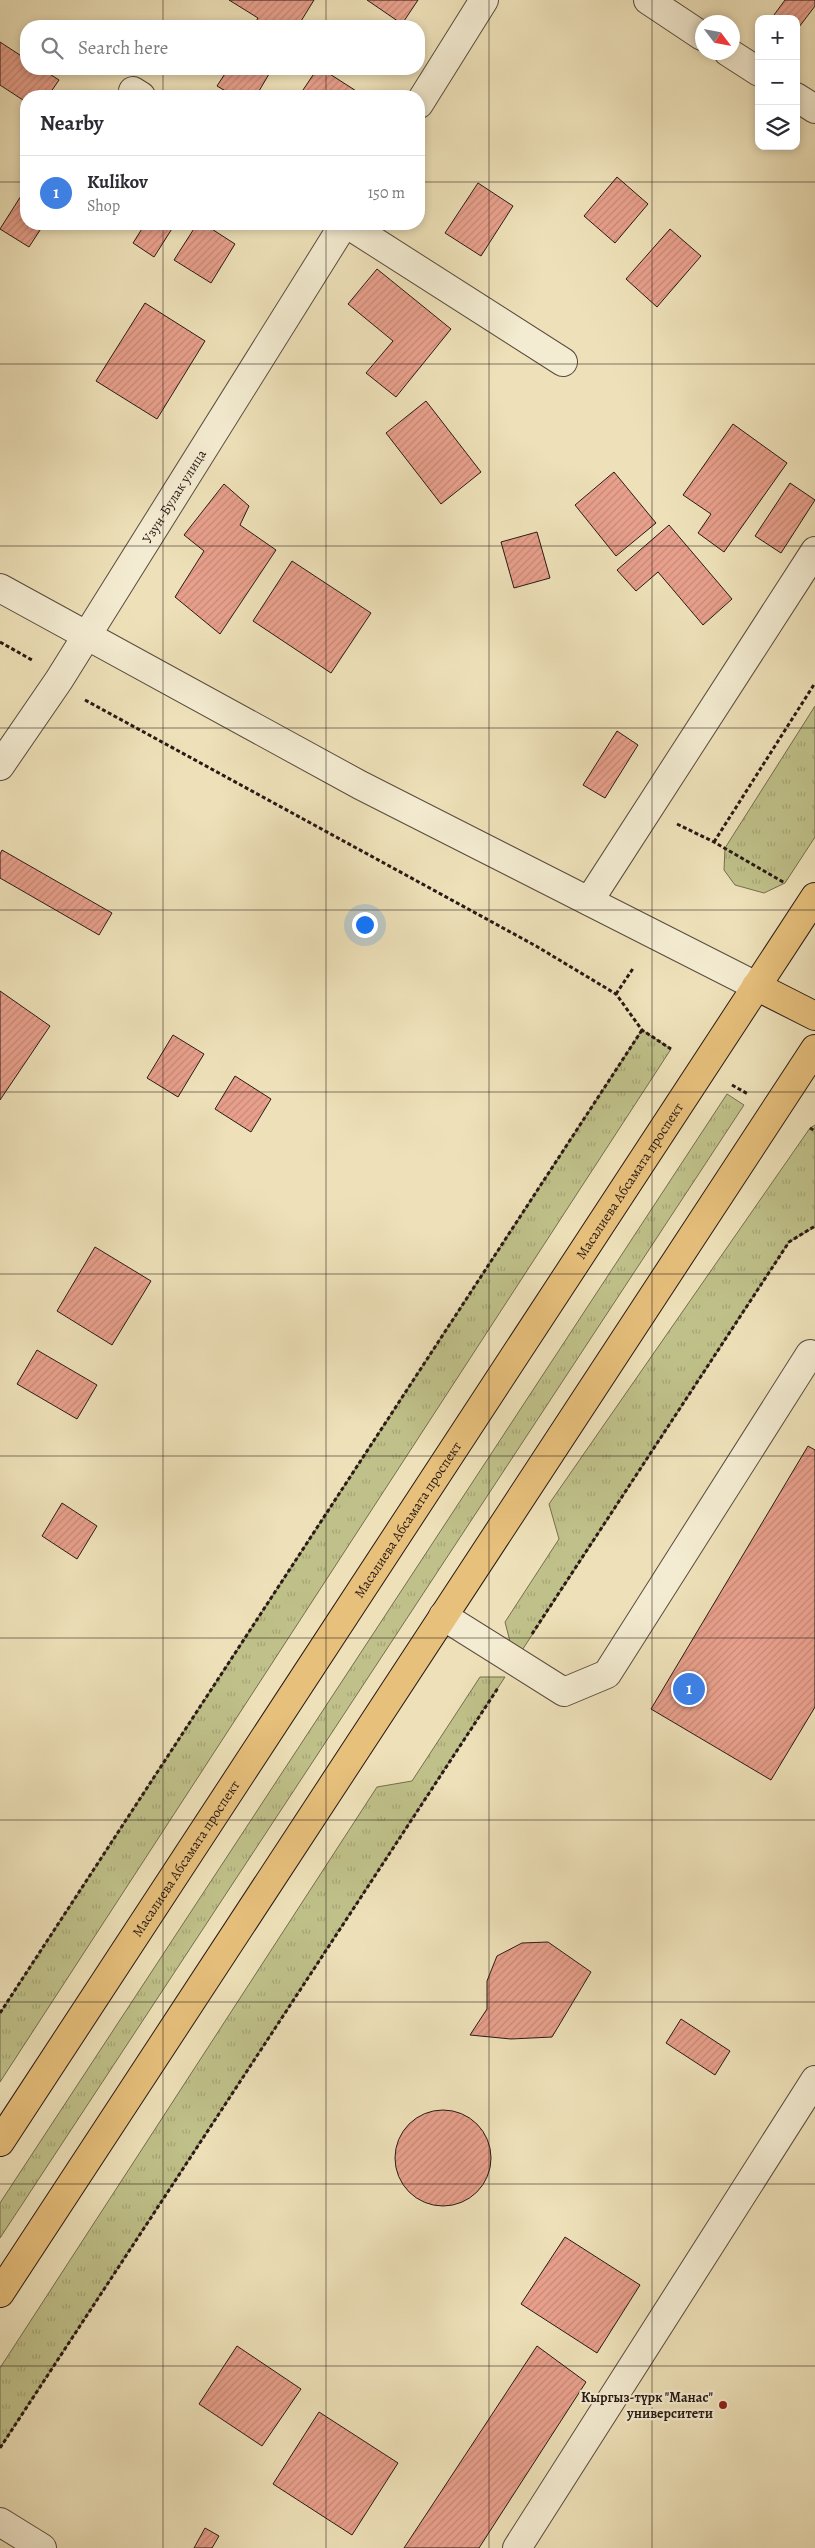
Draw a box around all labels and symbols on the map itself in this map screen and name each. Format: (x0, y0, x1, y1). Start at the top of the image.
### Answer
north arrow (695, 15, 740, 60)
street label: Узун-Булак улица (137, 445, 211, 547)
your location (352, 912, 378, 938)
street label: Масалиева Абсамата проспект (571, 1099, 688, 1263)
street label: Масалиева Абсамата проспект (349, 1438, 466, 1602)
pin: 1 (673, 1670, 705, 1708)
street label: Масалиева Абсамата проспект (127, 1776, 244, 1940)
place label: Кыргыз-түрк "Манас" университети (581, 2388, 714, 2423)
marker: Кыргыз-түрк "Манас" университети (717, 2399, 729, 2411)

